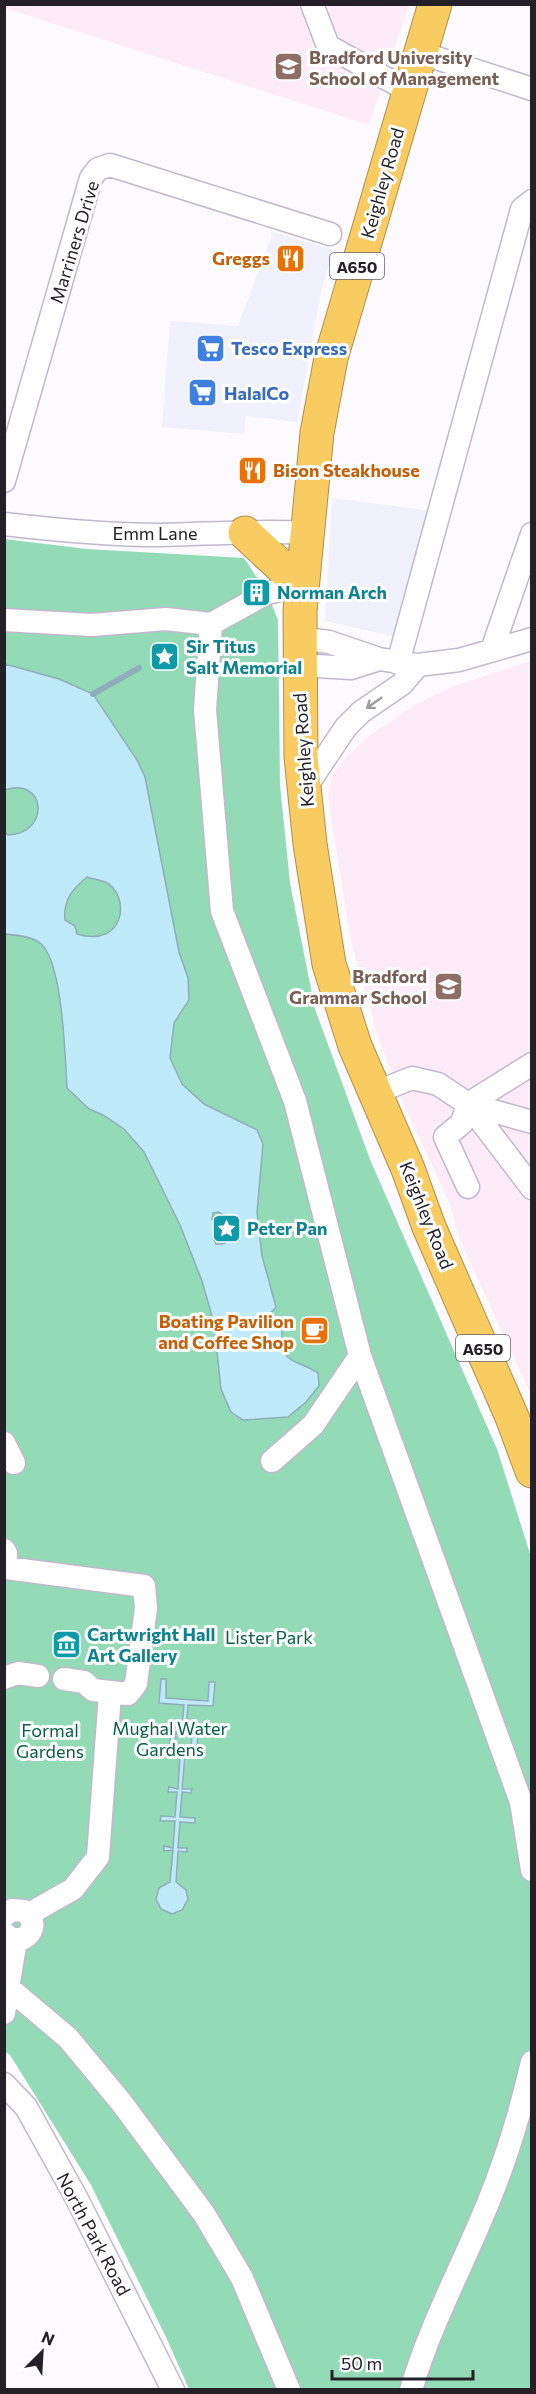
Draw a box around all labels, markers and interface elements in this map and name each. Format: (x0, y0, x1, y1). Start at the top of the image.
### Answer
place label: Bradford University School of Management (309, 46, 500, 89)
school or university icon: Bradford University School of Management (272, 51, 304, 83)
street label: Keighley Road (356, 125, 408, 241)
street label: Marriners Drive (45, 178, 103, 306)
restaurant icon: Greggs (275, 242, 307, 274)
place label: Greggs (212, 247, 270, 269)
road number: A650 (330, 253, 384, 279)
supermarket icon: Tesco Express (194, 332, 226, 364)
place label: Tesco Express (231, 337, 347, 359)
supermarket icon: HalalCo (187, 377, 219, 409)
place label: HalalCo (224, 382, 290, 404)
restaurant icon: Bison Steakhouse (236, 454, 268, 486)
place label: Bison Steakhouse (273, 459, 420, 481)
street label: Emm Lane (112, 522, 198, 544)
building icon: Norman Arch (240, 576, 272, 608)
place label: Norman Arch (277, 581, 387, 603)
place label: Sir Titus Salt Memorial (186, 635, 302, 678)
place icon: Sir Titus Salt Memorial (149, 640, 181, 672)
street label: Keighley Road (288, 692, 318, 808)
one-way arrow (366, 697, 383, 709)
place label: Bradford Grammar School (289, 965, 427, 1008)
school or university icon: Bradford Grammar School (432, 970, 464, 1002)
street label: Keighley Road (395, 1158, 459, 1272)
place icon: Peter Pan (210, 1212, 242, 1244)
place label: Peter Pan (247, 1217, 327, 1239)
place label: Boating Pavilion and Coffee Shop (158, 1310, 294, 1353)
cafe icon: Boating Pavilion and Coffee Shop (299, 1315, 331, 1347)
road number: A650 (456, 1335, 510, 1361)
place label: Cartwright Hall Art Gallery (87, 1623, 215, 1666)
park label: Lister Park (225, 1626, 313, 1648)
museum icon: Cartwright Hall Art Gallery (50, 1628, 82, 1660)
park label: Mughal Water Gardens (112, 1717, 228, 1760)
park label: Formal Gardens (16, 1719, 84, 1762)
street label: North Park Road (52, 2169, 136, 2299)
north arrow (12, 2322, 72, 2382)
text: N (39, 2327, 58, 2349)
scale bar (332, 2343, 473, 2381)
text: 50 m (341, 2352, 382, 2374)

